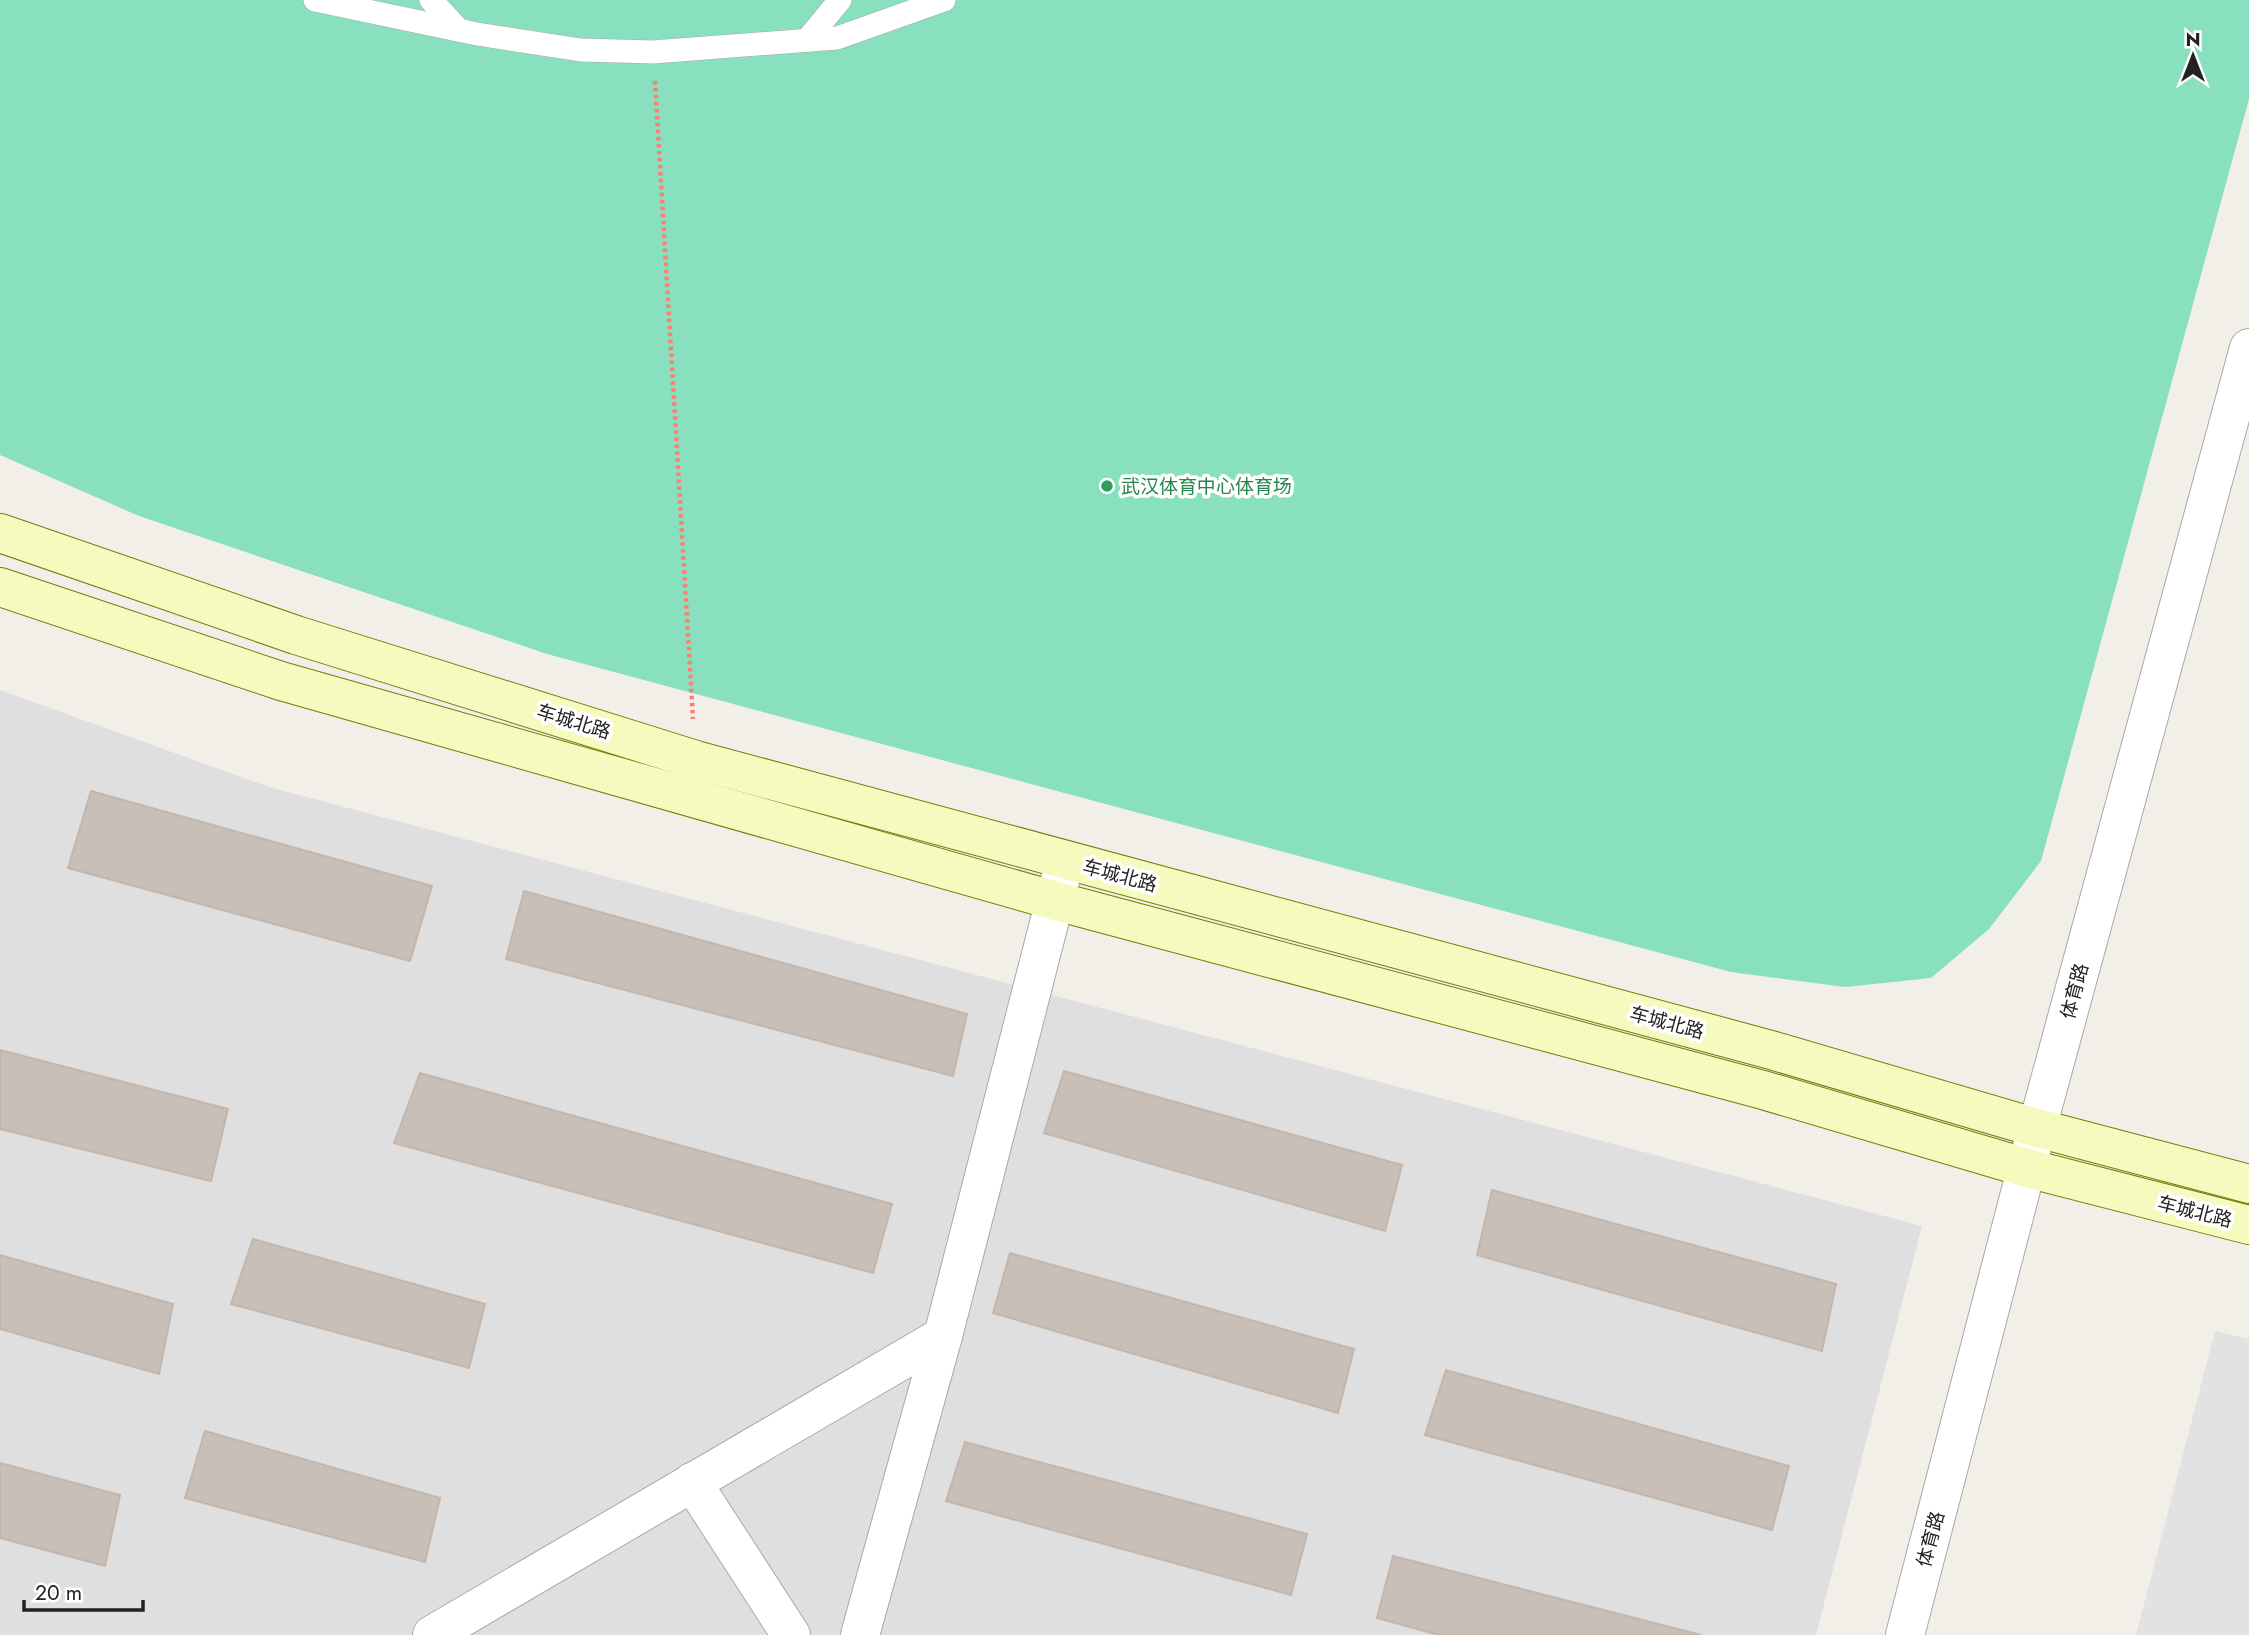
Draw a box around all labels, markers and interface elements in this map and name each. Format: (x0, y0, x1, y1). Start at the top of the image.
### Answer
north arrow (2158, 21, 2228, 91)
text: N (2185, 26, 2201, 53)
place label: 武汉体育中心体育场 (1121, 473, 1292, 500)
marker: 武汉体育中心体育场 (1099, 478, 1115, 494)
street label: 车城北路 (534, 697, 614, 746)
street label: 车城北路 (1080, 853, 1160, 898)
street label: 体育路 (2054, 960, 2095, 1022)
street label: 车城北路 (1627, 1000, 1707, 1045)
street label: 车城北路 (2155, 1189, 2235, 1234)
street label: 体育路 (1910, 1508, 1951, 1570)
scale bar (24, 1568, 144, 1612)
text: 20 m (35, 1578, 82, 1608)

